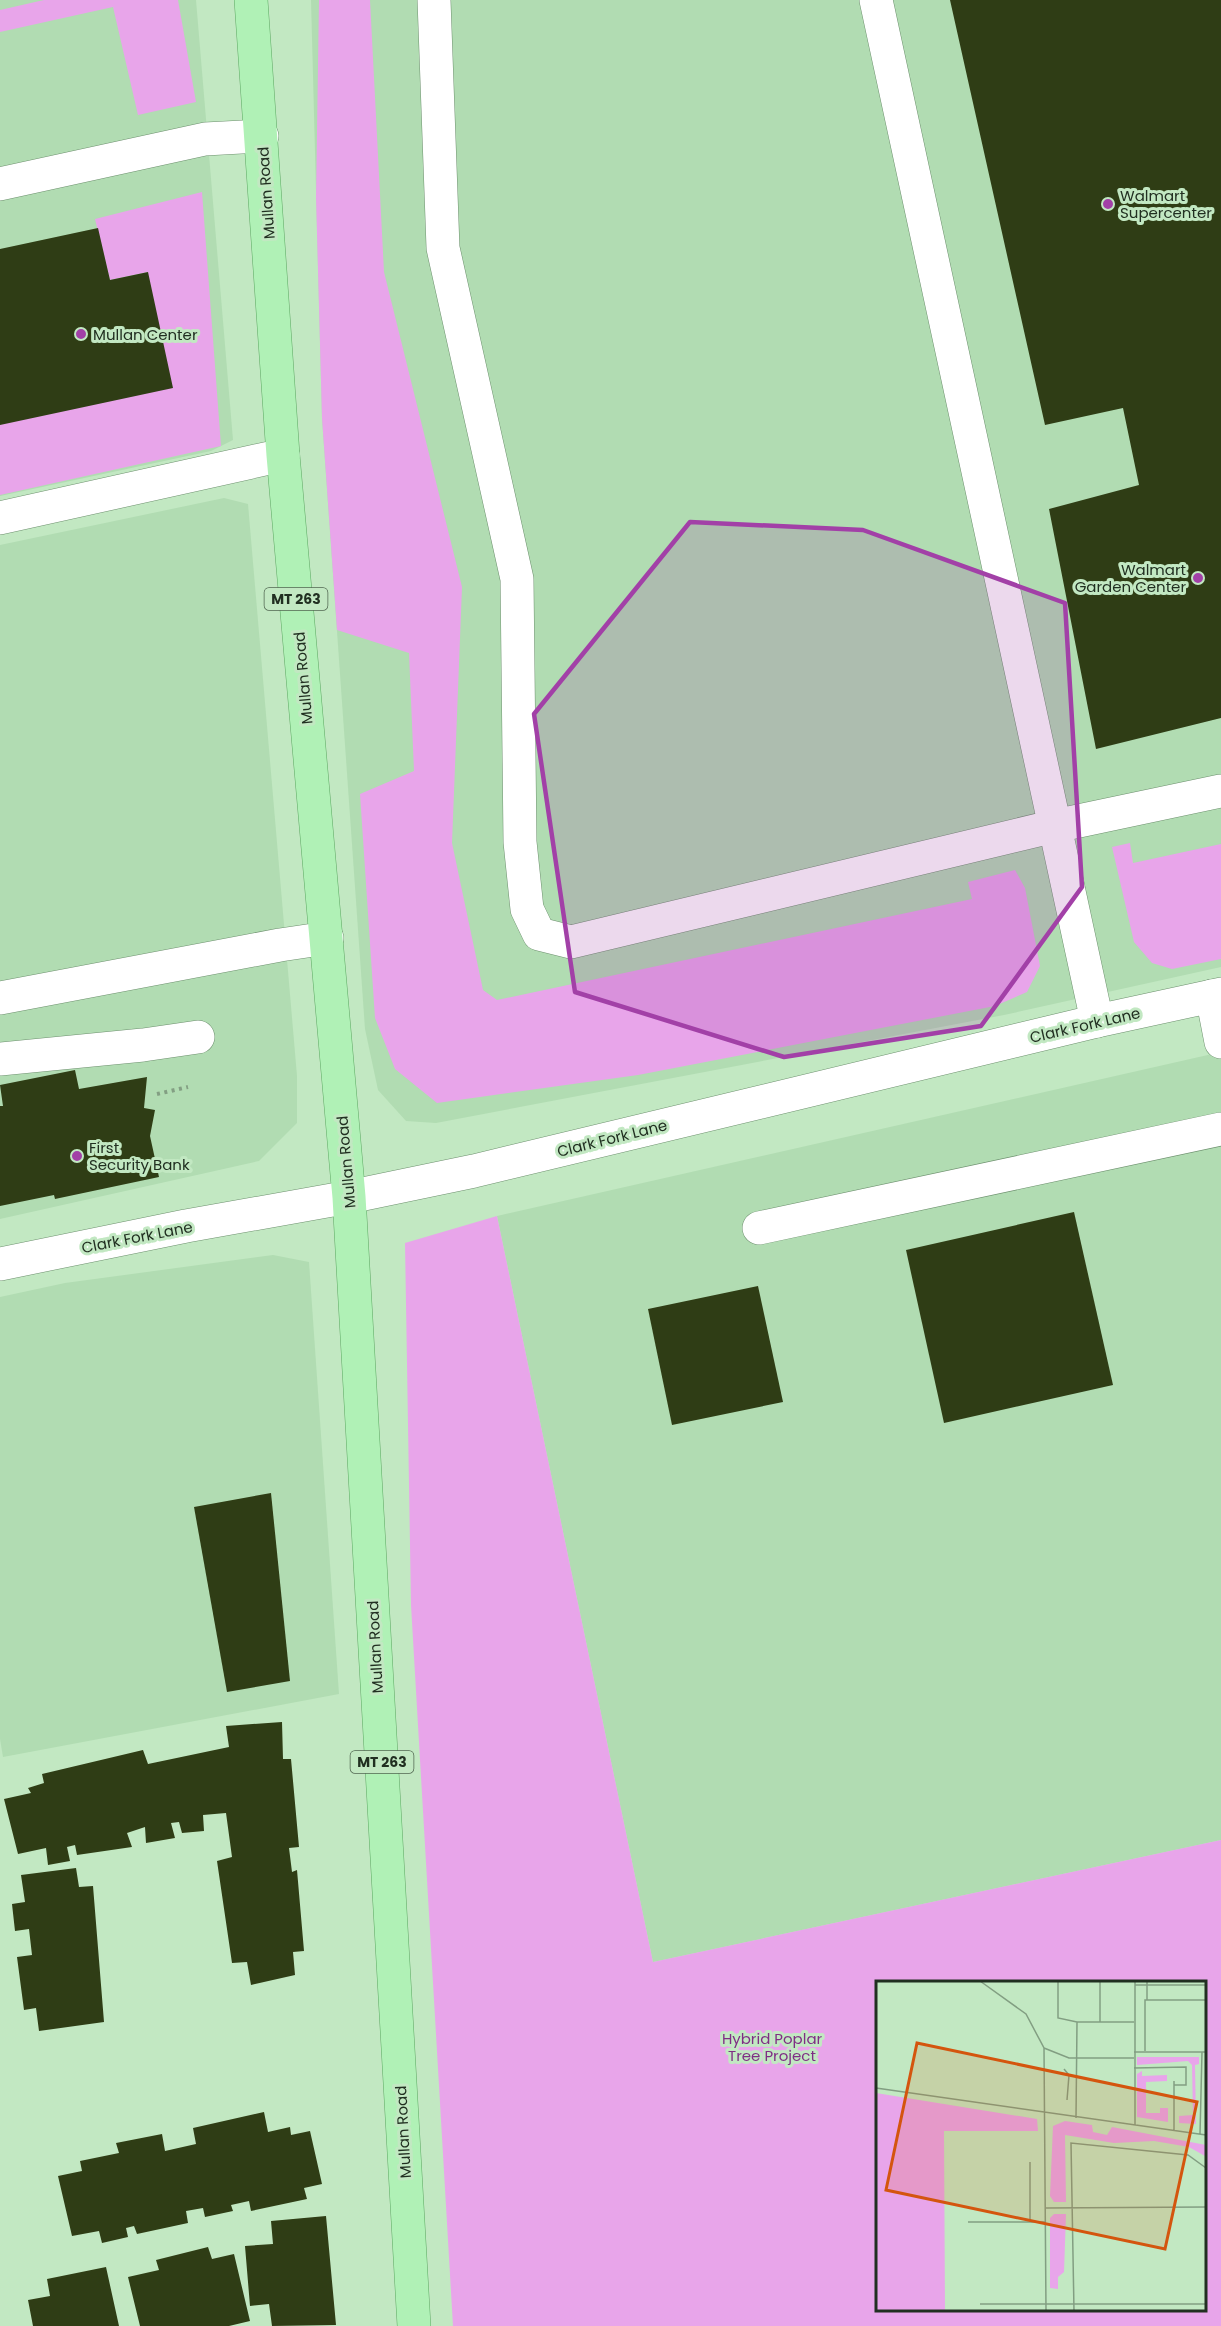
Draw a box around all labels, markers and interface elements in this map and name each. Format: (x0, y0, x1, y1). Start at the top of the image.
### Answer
street label: Mullan Road (252, 146, 280, 240)
place label: Walmart Supercenter (1120, 185, 1212, 223)
marker: Walmart Supercenter (1101, 197, 1115, 211)
place label: Mullan Center (93, 324, 198, 345)
marker: Mullan Center (74, 327, 88, 341)
place label: Walmart Garden Center (1075, 559, 1186, 597)
marker: Walmart Garden Center (1191, 571, 1205, 585)
road number: MT 263 (264, 588, 328, 610)
street label: Mullan Road (289, 631, 317, 725)
street label: Clark Fork Lane (1028, 1002, 1142, 1048)
street label: Clark Fork Lane (555, 1114, 669, 1162)
street label: Mullan Road (332, 1115, 360, 1209)
place label: First Security Bank (89, 1137, 190, 1175)
marker: First Security Bank (70, 1149, 84, 1163)
street label: Clark Fork Lane (80, 1216, 194, 1258)
street label: Mullan Road (362, 1600, 388, 1694)
road number: MT 263 (350, 1751, 413, 1773)
inset map (876, 1981, 1206, 2311)
park label: Hybrid Poplar Tree Project (722, 2028, 823, 2066)
street label: Mullan Road (390, 2085, 416, 2179)

